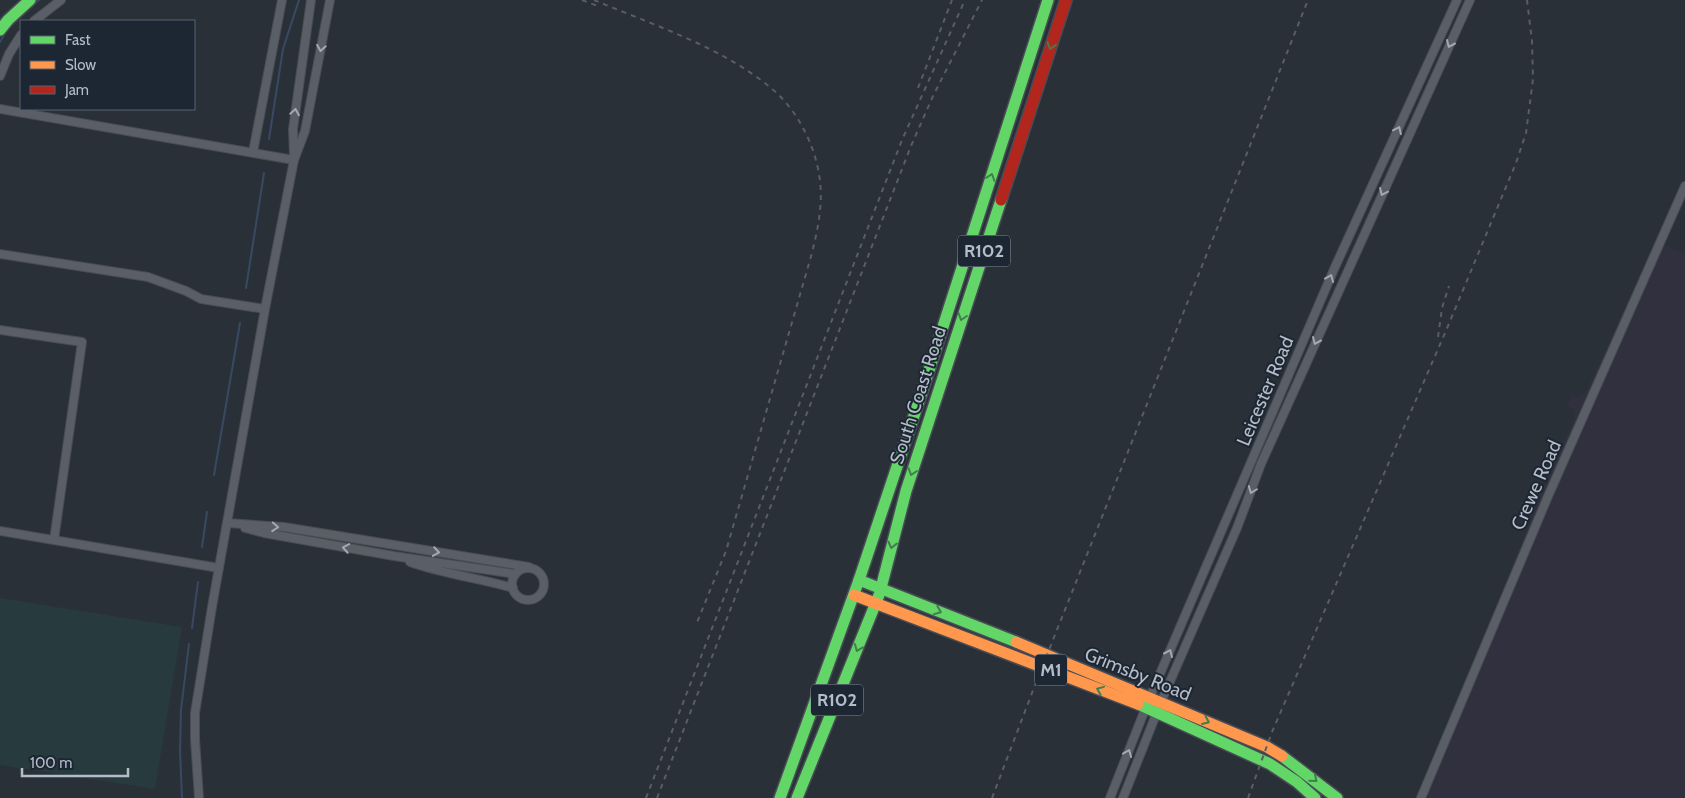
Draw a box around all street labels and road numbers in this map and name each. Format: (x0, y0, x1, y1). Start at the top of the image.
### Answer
road number: R102 (958, 236, 1010, 266)
street label: South Coast Road (885, 323, 951, 467)
street label: Leicester Road (1232, 333, 1298, 449)
street label: Crewe Road (1506, 436, 1566, 534)
street label: Grimsby Road (1081, 642, 1195, 706)
road number: M1 (1035, 654, 1067, 686)
road number: R102 (811, 684, 863, 716)

